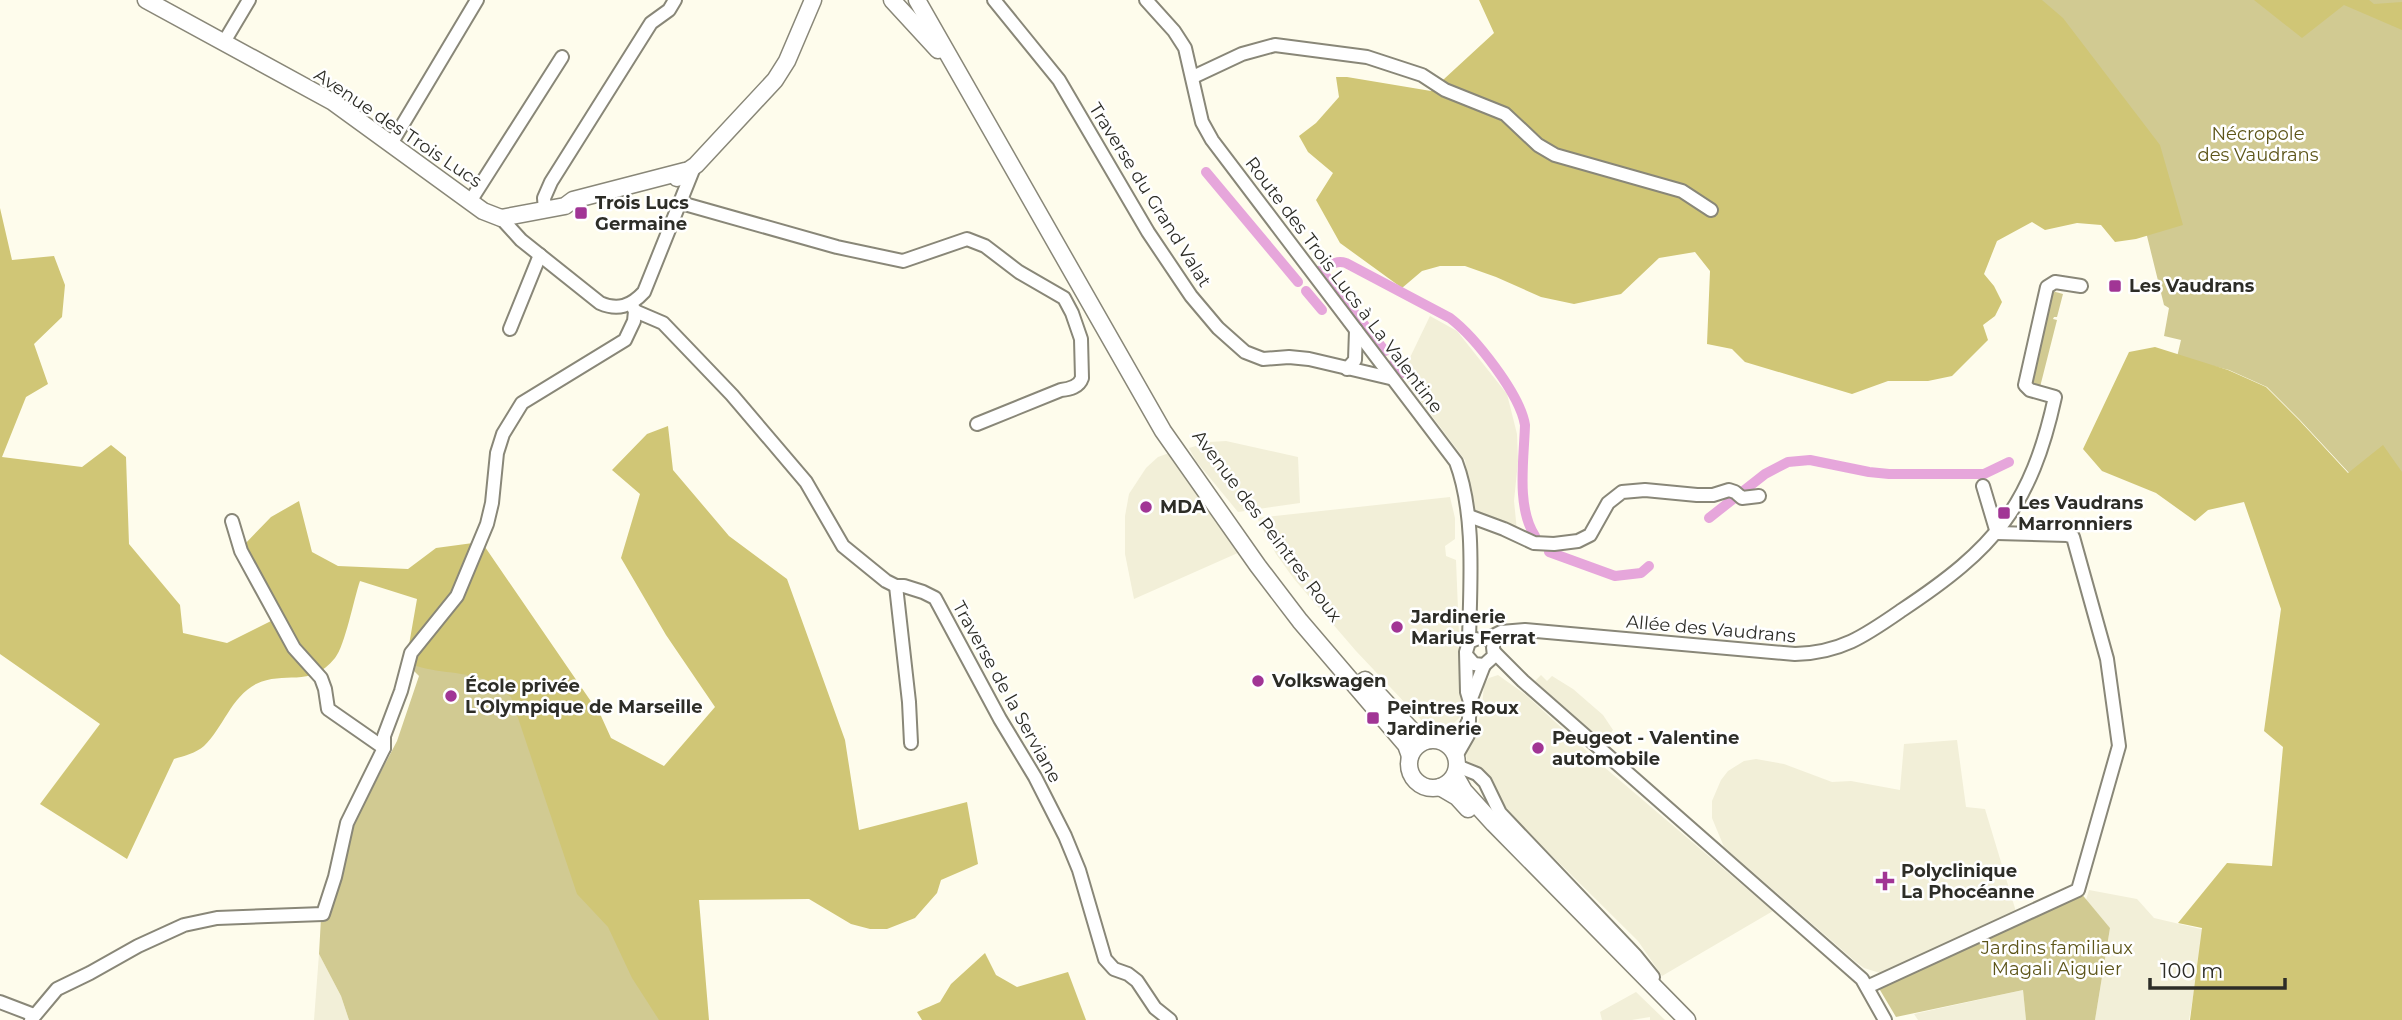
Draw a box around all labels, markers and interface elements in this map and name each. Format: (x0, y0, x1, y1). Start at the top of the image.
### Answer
street label: Avenue des Trois Lucs (310, 64, 486, 192)
street label: Traverse du Grand Valat (1084, 99, 1216, 291)
park label: Nécropole des Vaudrans (2197, 123, 2319, 166)
street label: Route des Trois Lucs à La Valentine (1240, 153, 1448, 417)
place label: Trois Lucs Germaine (595, 192, 689, 235)
marker: Trois Lucs Germaine (573, 205, 589, 221)
place label: Les Vaudrans (2129, 275, 2255, 297)
marker: Les Vaudrans (2107, 278, 2123, 294)
street label: Avenue des Peintres Roux (1188, 426, 1347, 627)
place label: Les Vaudrans Marronniers (2018, 492, 2144, 535)
place label: MDA (1160, 496, 1206, 518)
marker: MDA (1138, 499, 1154, 515)
marker: Les Vaudrans Marronniers (1996, 505, 2012, 521)
street label: Traverse de la Serviane (948, 597, 1066, 787)
place label: Jardinerie Marius Ferrat (1410, 606, 1536, 649)
street label: Allée des Vaudrans (1625, 611, 1797, 647)
marker: Jardinerie Marius Ferrat (1389, 619, 1405, 635)
place label: Volkswagen (1271, 670, 1387, 692)
marker: Volkswagen (1250, 673, 1266, 689)
place label: École privée L'Olympique de Marseille (465, 675, 703, 718)
marker: École privée L'Olympique de Marseille (443, 688, 459, 704)
place label: Peintres Roux Jardinerie (1386, 697, 1519, 740)
marker: Peintres Roux Jardinerie (1365, 710, 1381, 726)
place label: Peugeot - Valentine automobile (1552, 727, 1739, 770)
marker: Peugeot - Valentine automobile (1530, 740, 1546, 756)
place label: Polyclinique La Phocéanne (1901, 860, 2035, 903)
marker: Polyclinique La Phocéanne (1875, 871, 1895, 891)
park label: Jardins familiaux Magali Aiguier (1980, 937, 2133, 980)
scale bar (2150, 946, 2285, 990)
text: 100 m (2160, 958, 2223, 983)

